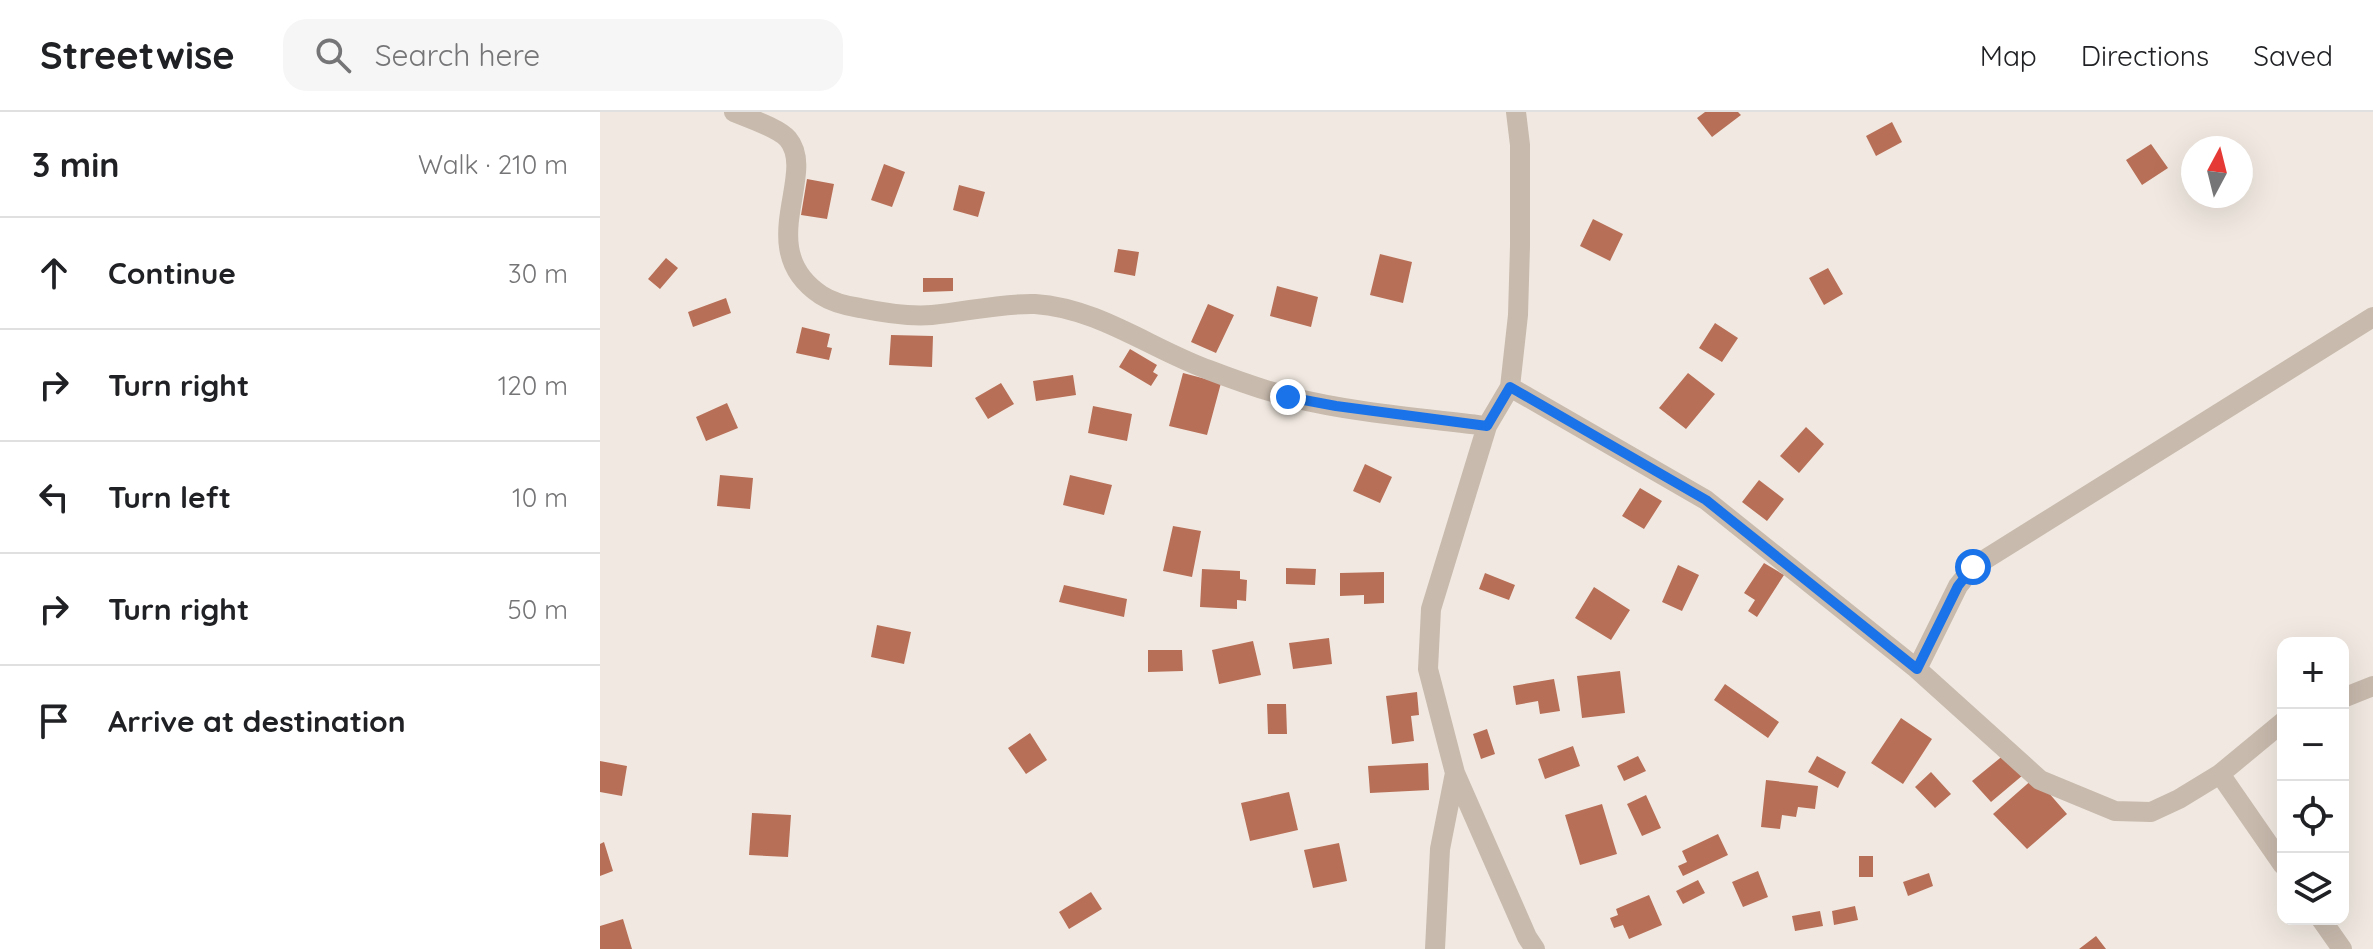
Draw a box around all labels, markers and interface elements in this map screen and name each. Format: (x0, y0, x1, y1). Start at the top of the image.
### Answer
search box (283, 19, 843, 91)
text: Streetwise (40, 31, 235, 79)
icon: search (311, 33, 355, 77)
text: Search here (375, 36, 540, 74)
text: Map (1980, 38, 2037, 73)
text: Directions (2081, 38, 2209, 73)
text: Saved (2253, 38, 2333, 73)
north arrow (2181, 136, 2253, 208)
text: 3 min (32, 143, 119, 186)
text: Walk · 210 m (418, 148, 568, 181)
icon: ahead (32, 251, 76, 295)
text: Continue (108, 254, 236, 292)
text: 30 m (508, 257, 568, 290)
icon: right (32, 363, 76, 407)
text: Turn right (108, 366, 249, 404)
text: 120 m (498, 369, 568, 402)
route end (1270, 379, 1306, 415)
icon: left (32, 475, 76, 519)
text: Turn left (108, 478, 231, 516)
text: 10 m (512, 481, 568, 514)
route start (1955, 549, 1991, 585)
icon: right (32, 587, 76, 631)
text: Turn right (108, 590, 249, 628)
text: 50 m (508, 593, 568, 626)
map controls (2277, 637, 2349, 925)
button: + (2277, 637, 2349, 709)
icon: arrive (32, 699, 76, 743)
text: Arrive at destination (108, 702, 406, 740)
button: − (2277, 709, 2349, 781)
button: locate (2277, 781, 2349, 853)
button: layers (2277, 853, 2349, 925)

